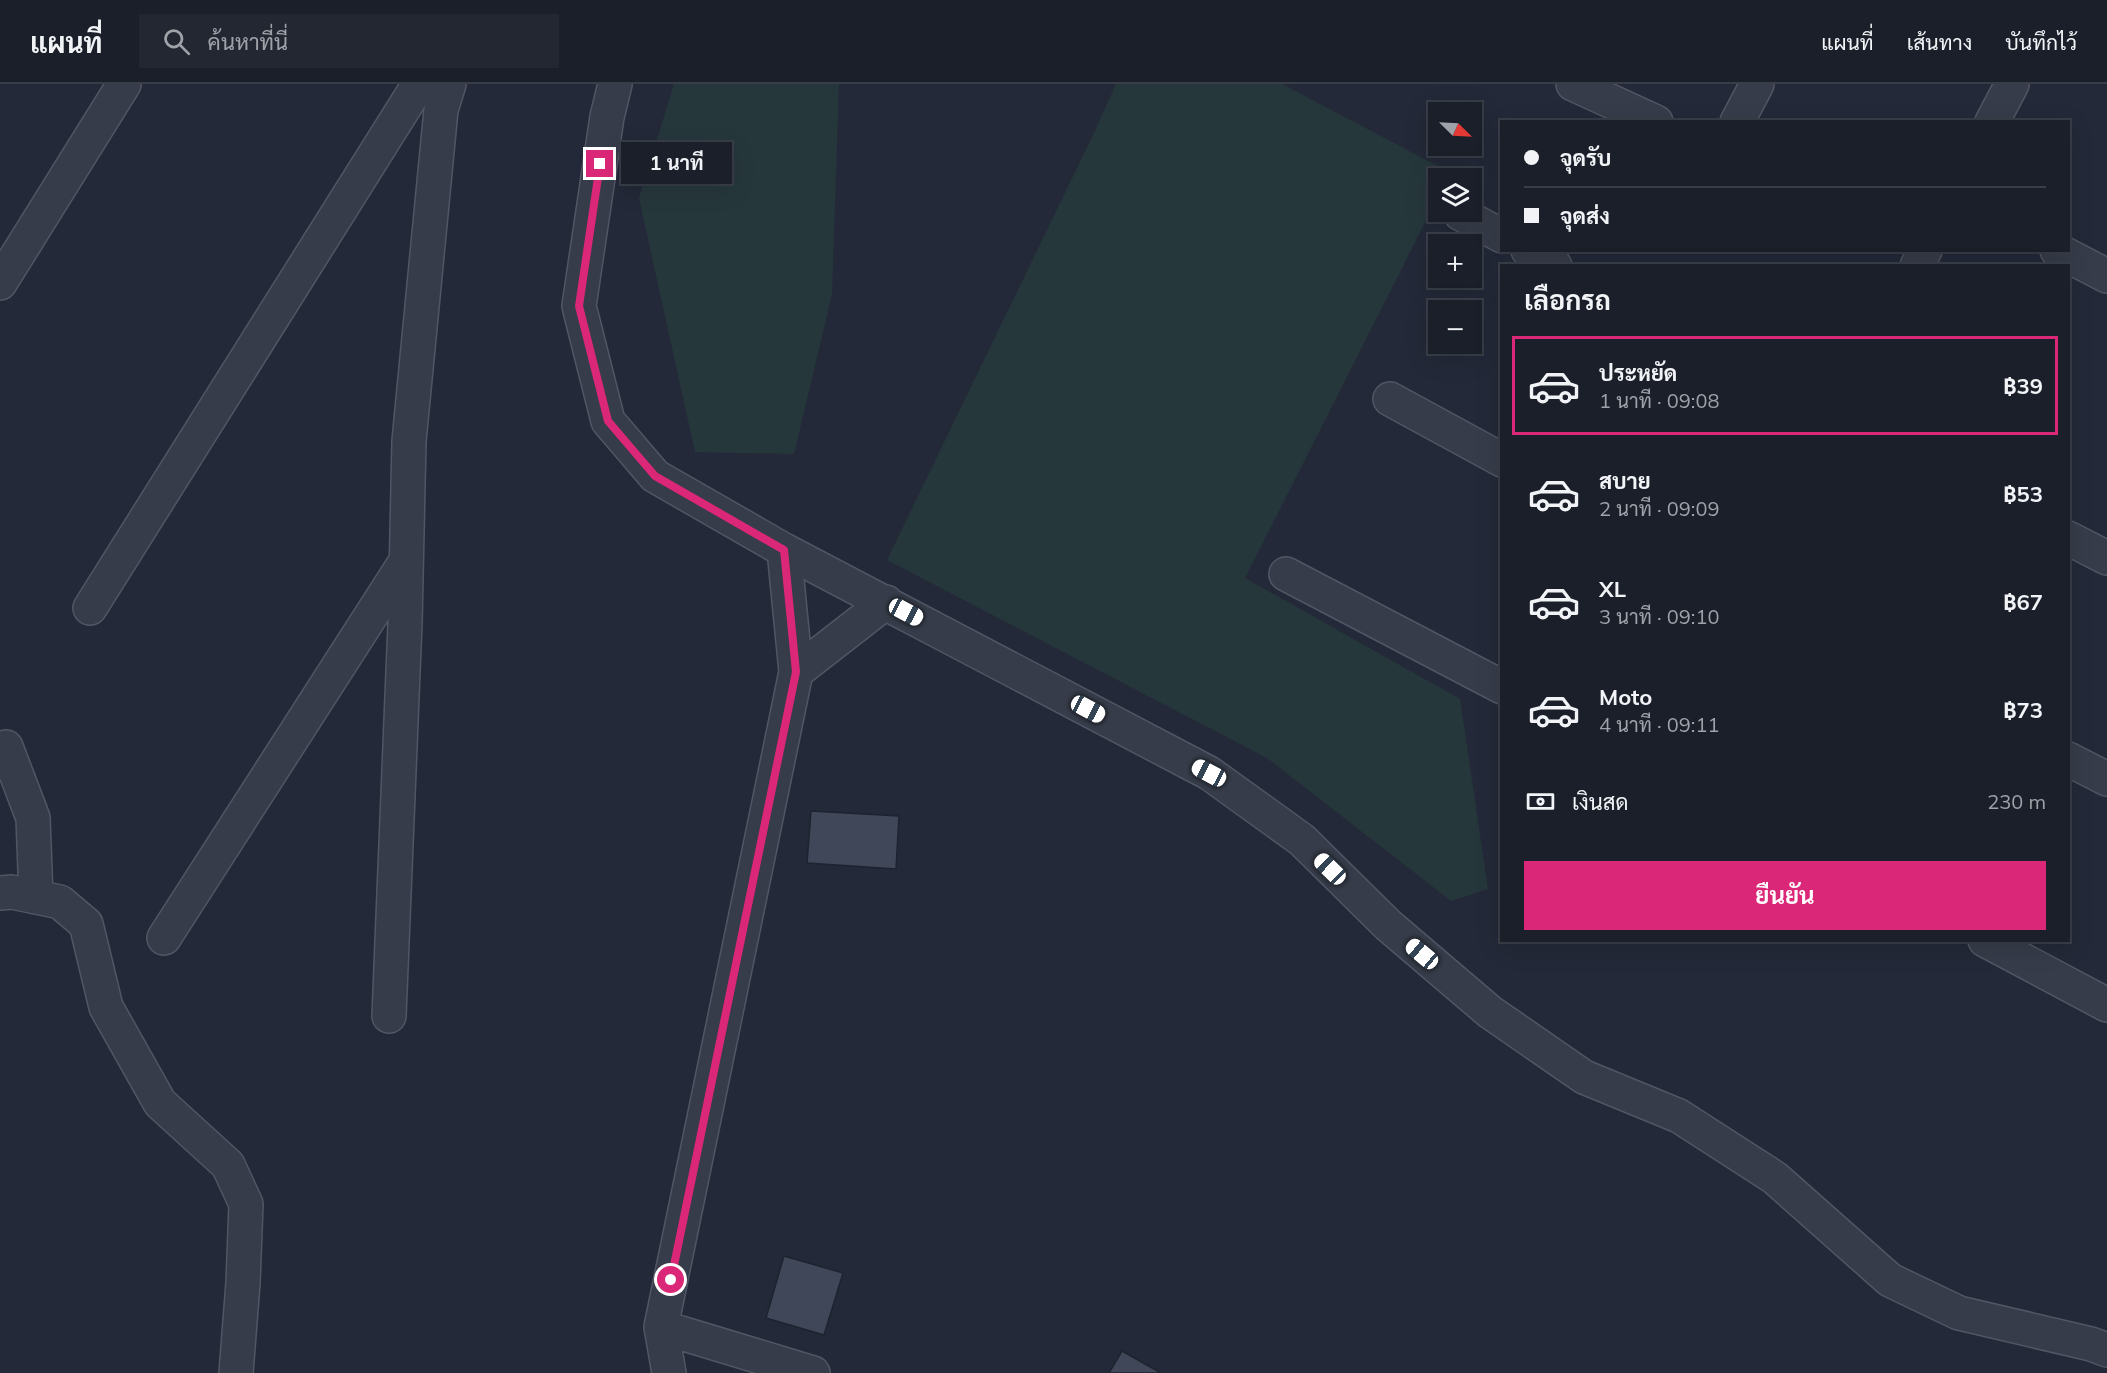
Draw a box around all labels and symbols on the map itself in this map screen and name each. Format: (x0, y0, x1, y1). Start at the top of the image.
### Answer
north arrow (1428, 102, 1482, 156)
callout: 1 นาที (621, 143, 732, 185)
route end (586, 150, 613, 177)
car (886, 596, 926, 628)
car (1068, 693, 1108, 725)
car (1189, 757, 1229, 789)
car (1311, 850, 1349, 888)
car (1402, 936, 1442, 972)
route start (657, 1266, 684, 1293)

